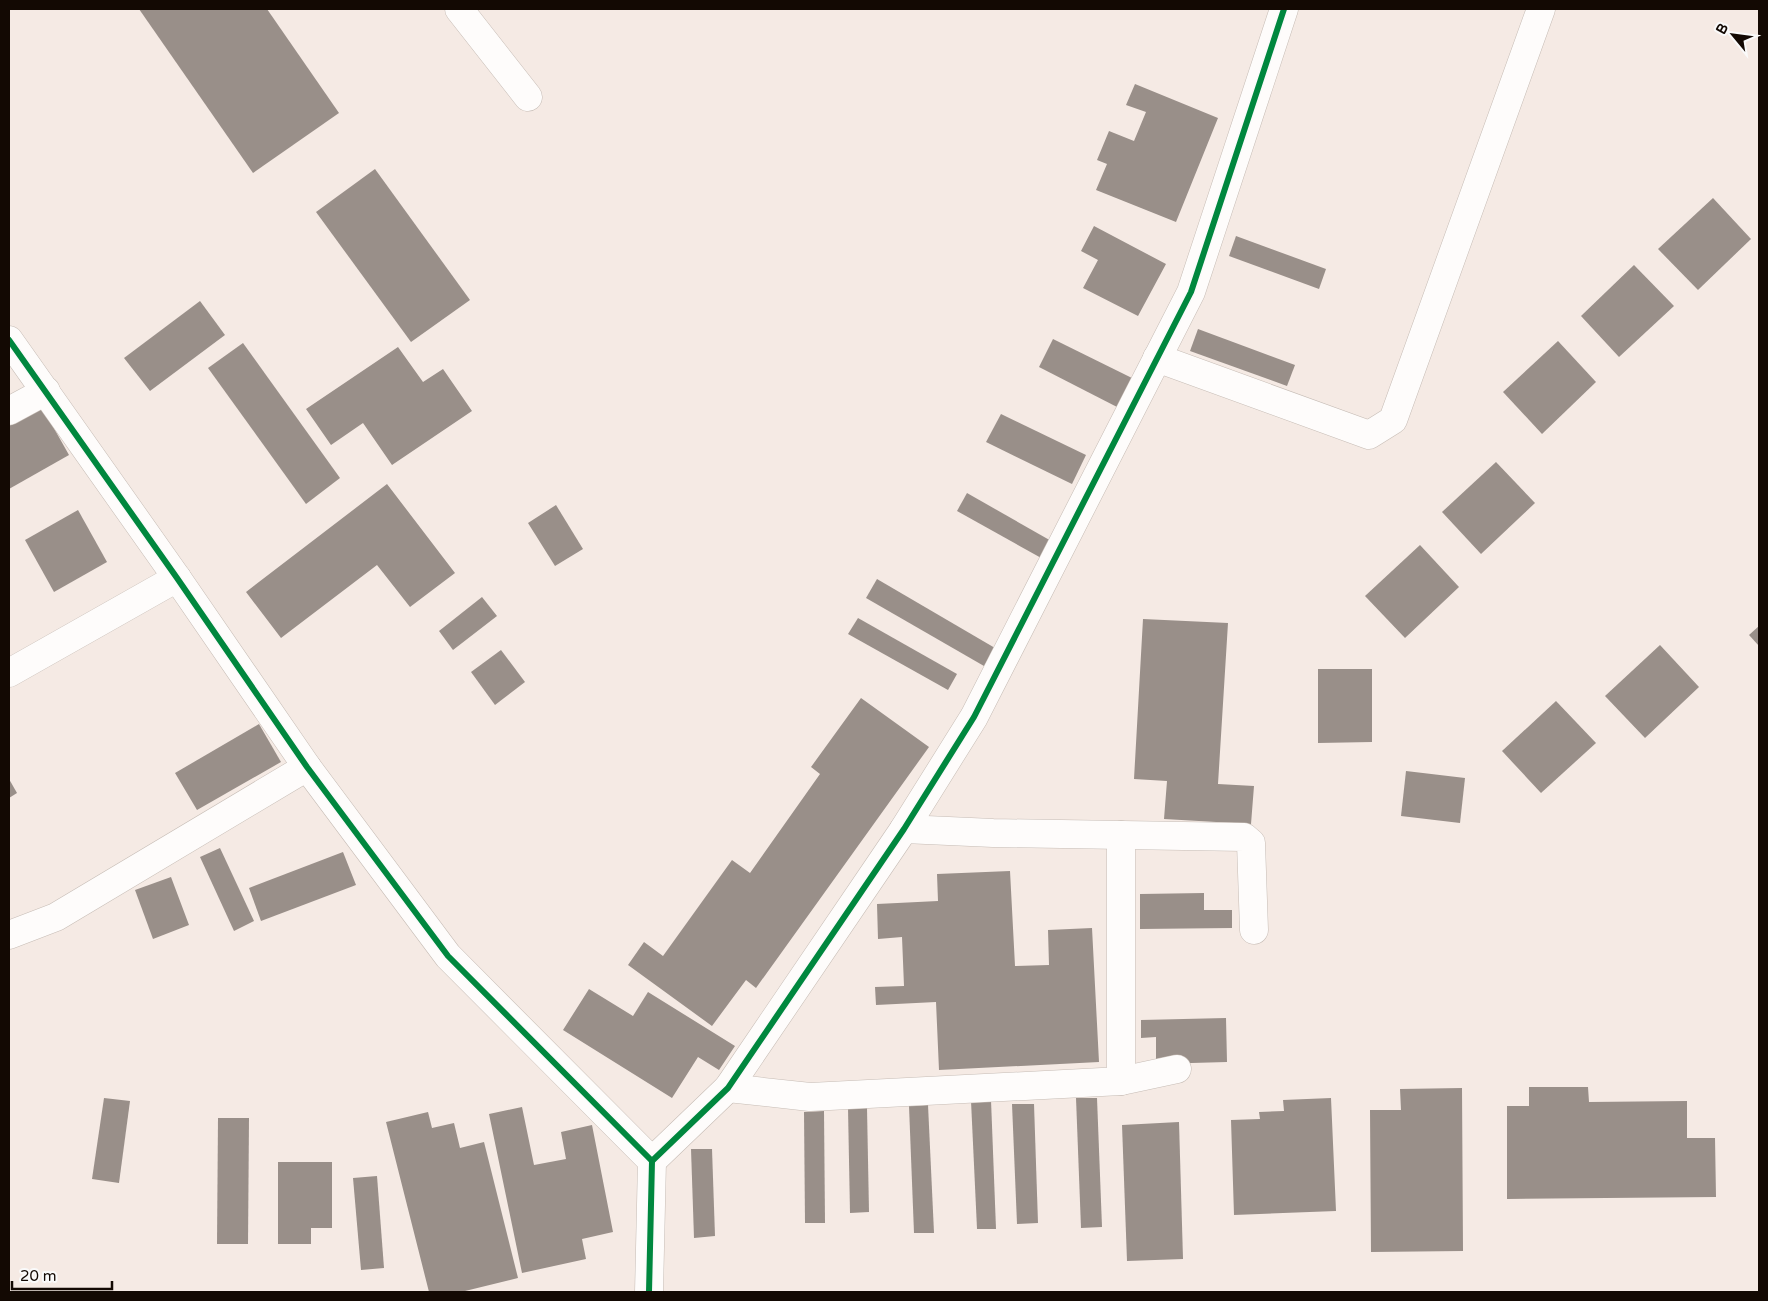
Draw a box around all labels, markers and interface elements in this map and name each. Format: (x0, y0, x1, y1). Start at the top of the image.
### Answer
north arrow (1708, 10, 1758, 60)
text: B (1712, 20, 1732, 37)
scale bar (12, 1258, 112, 1290)
text: 20 m (20, 1267, 57, 1285)

